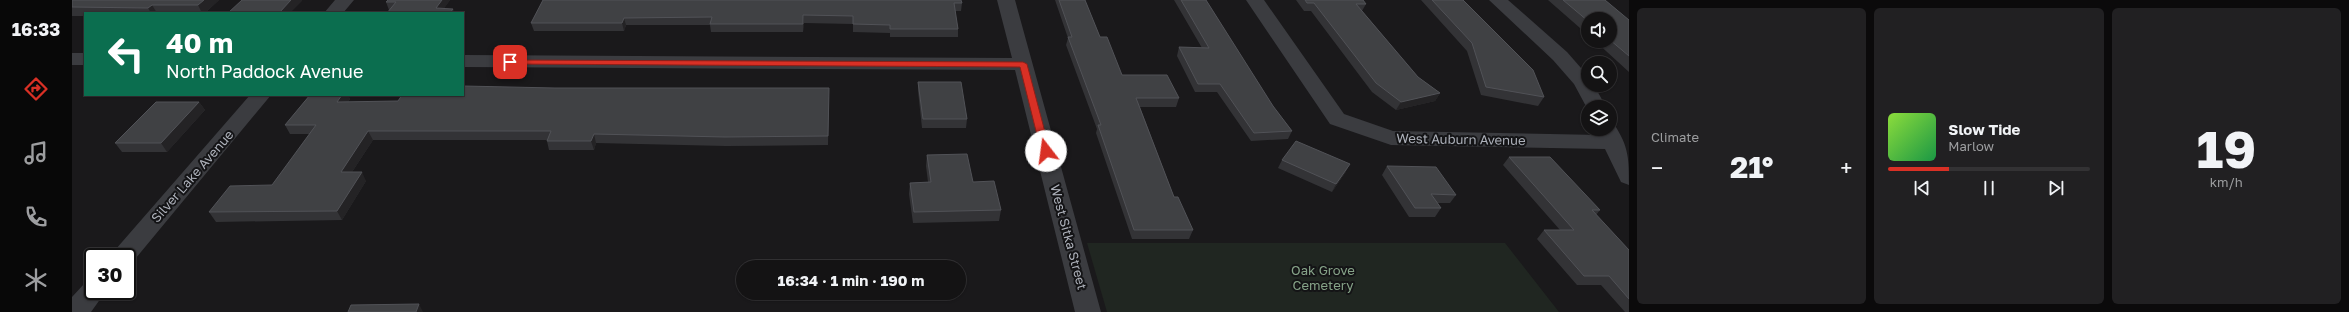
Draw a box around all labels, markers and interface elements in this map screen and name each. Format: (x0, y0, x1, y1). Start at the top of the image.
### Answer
map controls (1581, 12, 1617, 136)
button: sound (1581, 12, 1617, 48)
text: 16:33 (12, 18, 60, 40)
text: 40 m (166, 26, 233, 59)
icon: left (100, 28, 152, 80)
pin (493, 45, 527, 79)
icon: arrive (499, 51, 521, 73)
button: search (1581, 56, 1617, 92)
text: North Paddock Avenue (166, 60, 363, 82)
icon: directions (22, 75, 50, 103)
button: layers (1581, 100, 1617, 136)
text: 19 (2196, 117, 2256, 179)
text: Slow Tide (1948, 120, 2020, 138)
street label: Silver Lake Avenue (148, 127, 236, 225)
text: Climate (1651, 129, 1699, 145)
position arrow (1025, 130, 1067, 172)
street label: West Auburn Avenue (1396, 130, 1526, 148)
text: Marlow (1948, 138, 1994, 154)
icon: music (22, 139, 50, 167)
text: 21° (1730, 149, 1773, 185)
text: − (1651, 154, 1663, 181)
text: + (1840, 154, 1852, 181)
text: km/h (2210, 174, 2243, 190)
icon: previous (1911, 177, 1933, 199)
icon: pause (1978, 177, 2000, 199)
icon: next (2045, 177, 2067, 199)
street label: West Sitka Street (1047, 183, 1091, 291)
icon: phone (22, 203, 50, 231)
speed limit sign: 30 (84, 248, 136, 300)
park label: Oak Grove Cemetery (1291, 262, 1355, 293)
icon: climate (22, 266, 50, 294)
text: 16:34 · 1 min · 190 m (778, 271, 924, 289)

